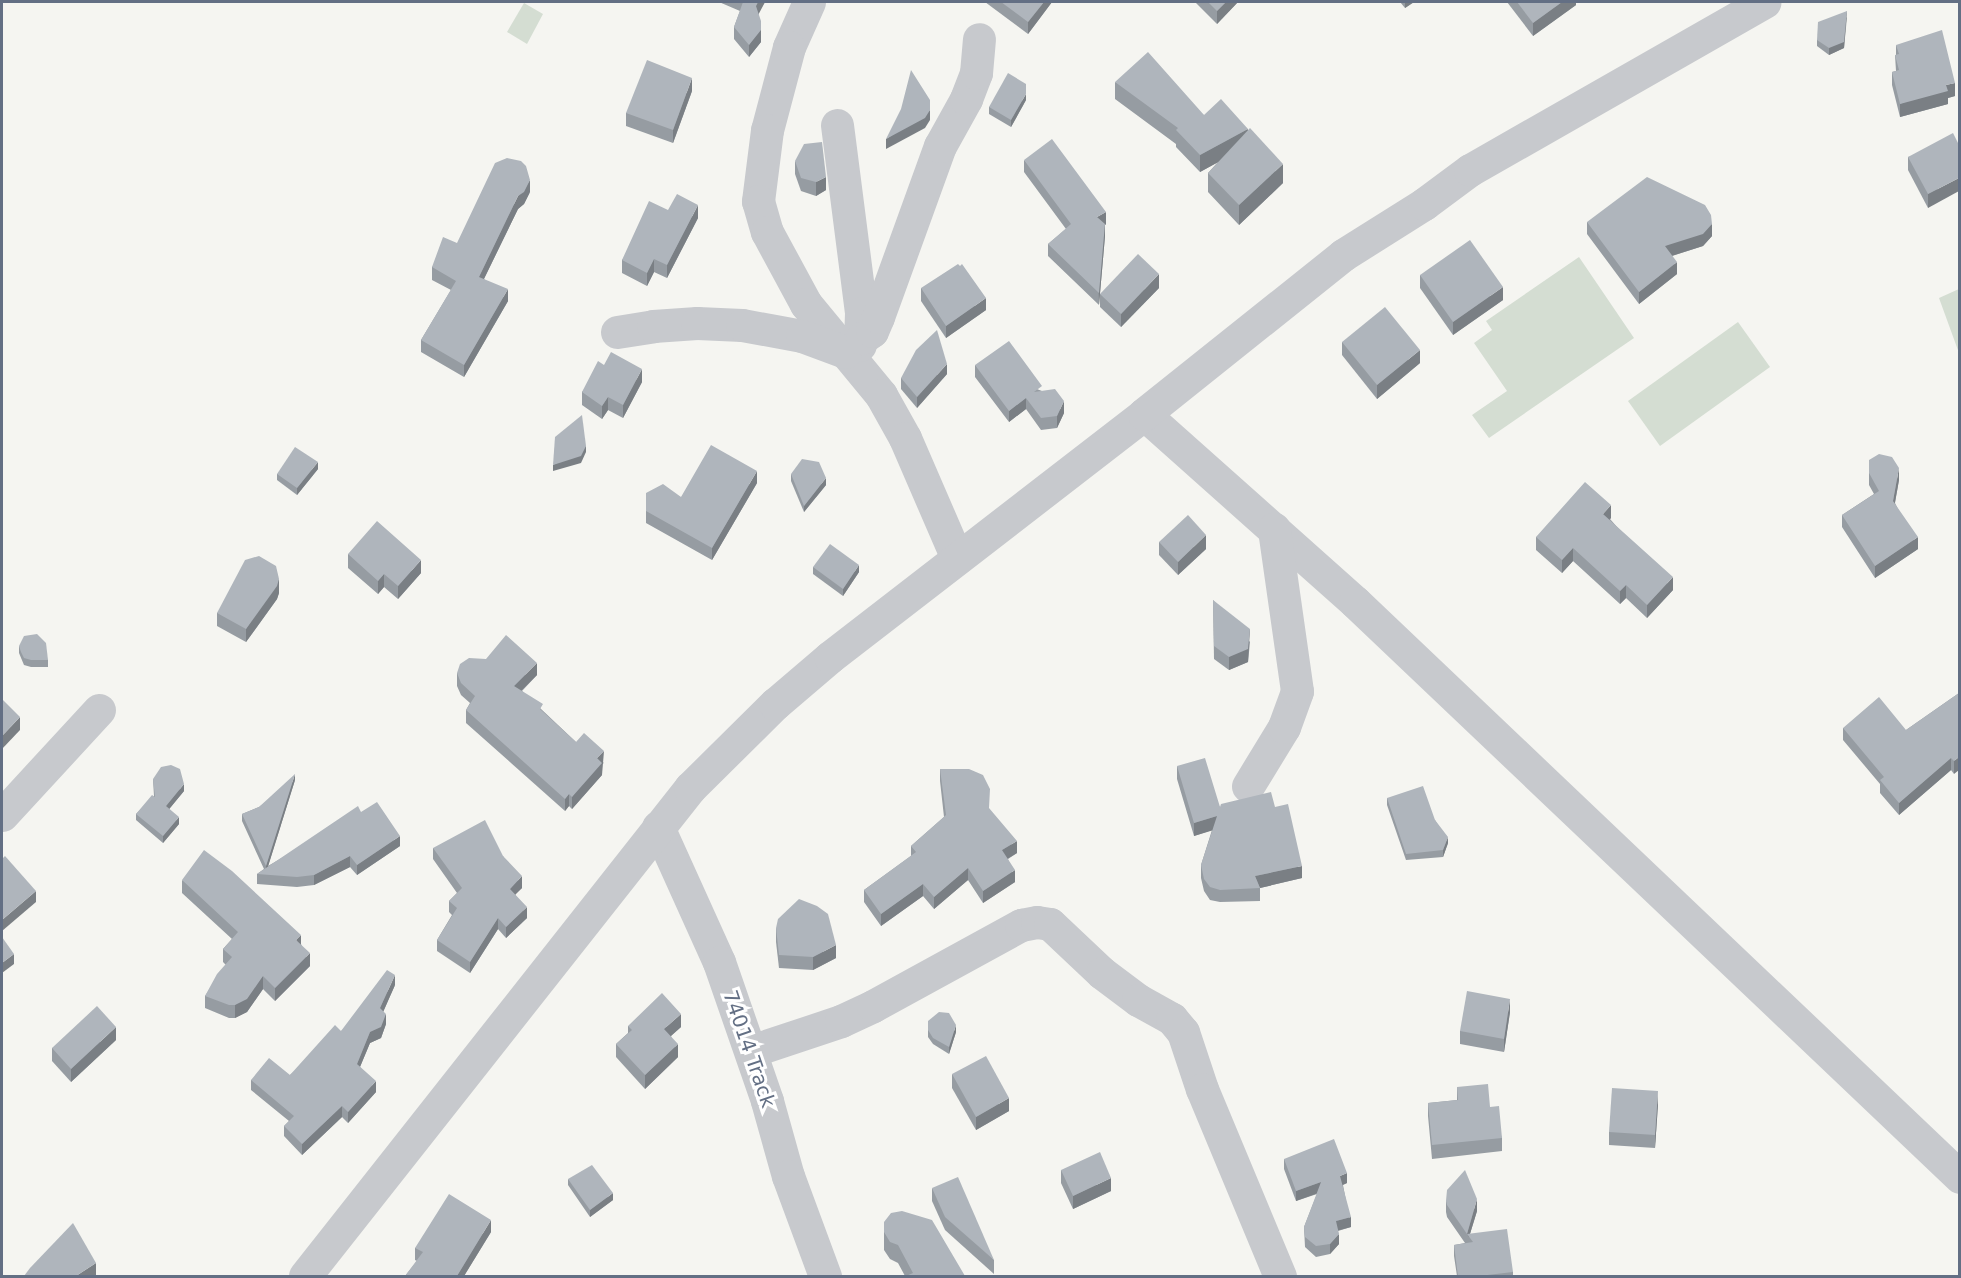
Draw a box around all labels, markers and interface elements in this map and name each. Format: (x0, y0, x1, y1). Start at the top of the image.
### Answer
street label: 74014 Track (718, 987, 780, 1111)

